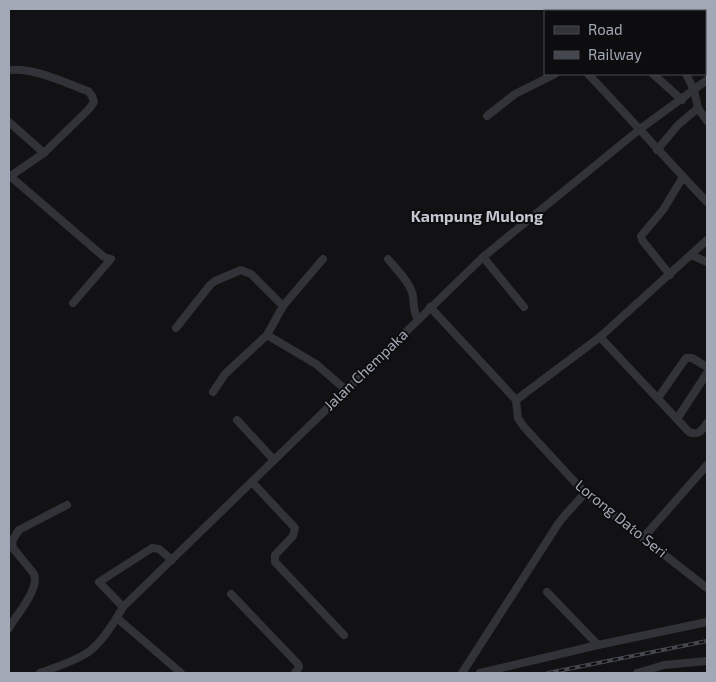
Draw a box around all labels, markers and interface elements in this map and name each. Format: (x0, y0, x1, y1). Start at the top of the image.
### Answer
legend (544, 10, 706, 75)
text: Road (588, 20, 623, 38)
text: Railway (588, 45, 642, 63)
district label: Kampung Mulong (411, 206, 544, 225)
street label: Jalan Chempaka (320, 325, 411, 414)
street label: Lorong Dato Seri (572, 476, 671, 561)

